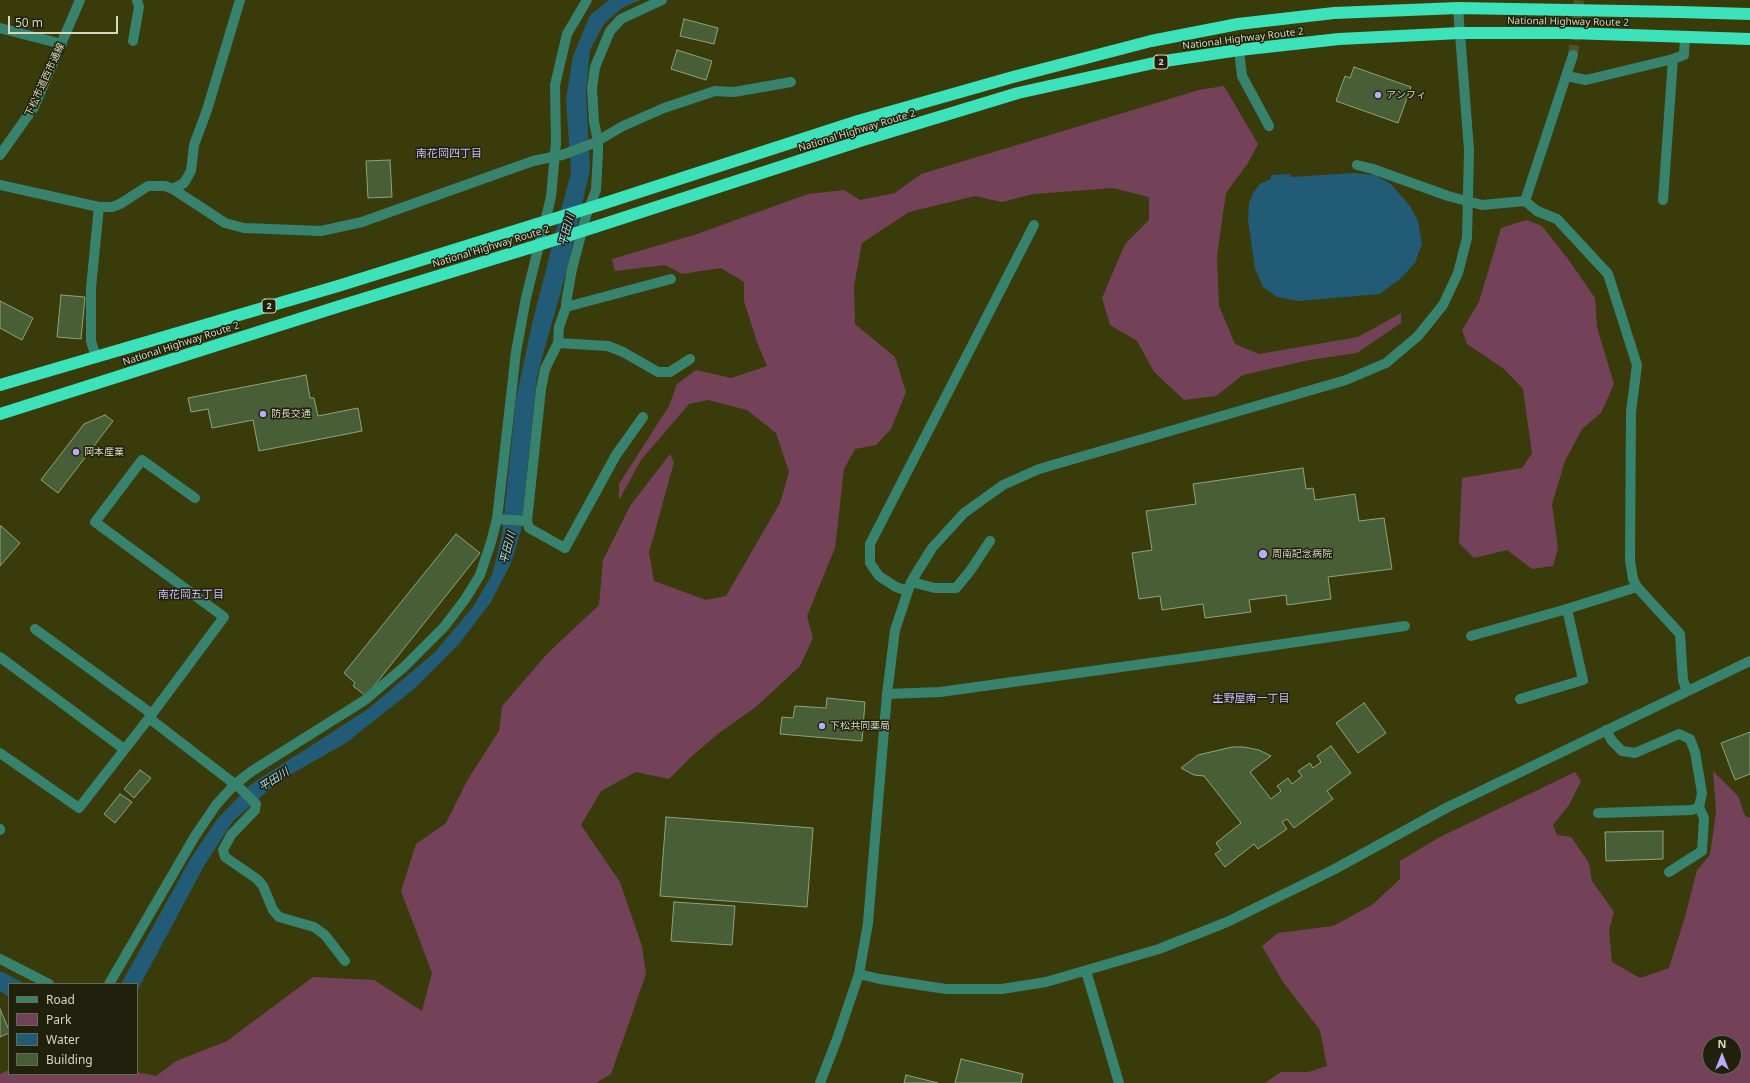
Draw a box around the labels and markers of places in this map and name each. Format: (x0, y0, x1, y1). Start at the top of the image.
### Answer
place label: アンフィ (1386, 89, 1426, 101)
marker: アンフィ (1373, 90, 1383, 100)
place label: 防長交通 (271, 408, 311, 420)
marker: 防長交通 (258, 409, 268, 419)
place label: 岡本産業 (84, 446, 124, 458)
marker: 岡本産業 (71, 447, 81, 457)
marker: 周南記念病院 (1257, 548, 1269, 560)
place label: 周南記念病院 (1272, 548, 1332, 560)
place label: 下松共同薬局 (830, 720, 890, 732)
marker: 下松共同薬局 (817, 721, 827, 731)

